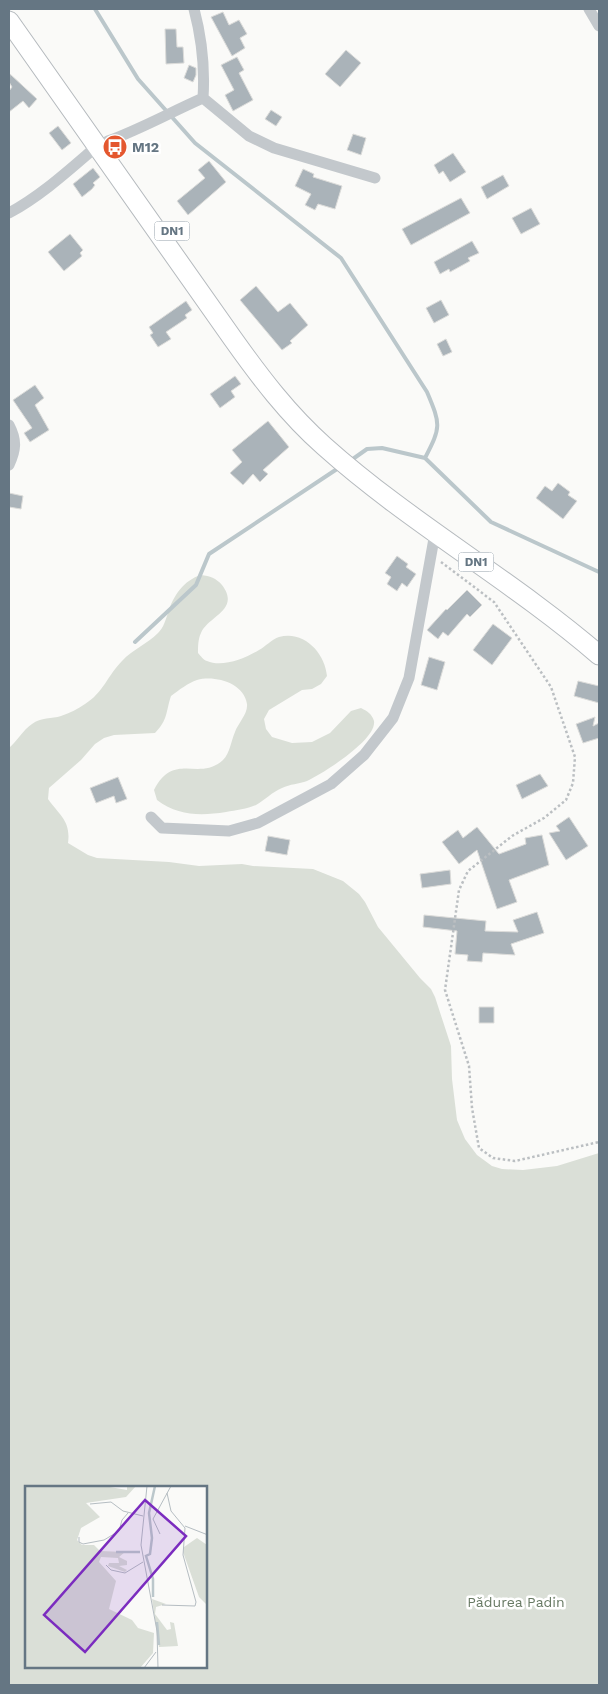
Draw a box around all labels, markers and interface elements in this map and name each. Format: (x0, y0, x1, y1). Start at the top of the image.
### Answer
bus stop icon: M12 (102, 134, 128, 160)
place label: M12 (132, 139, 159, 155)
road number: DN1 (154, 222, 190, 240)
road number: DN1 (458, 552, 494, 572)
inset map (25, 1486, 208, 1669)
park label: Pădurea Padin (467, 1594, 565, 1610)

